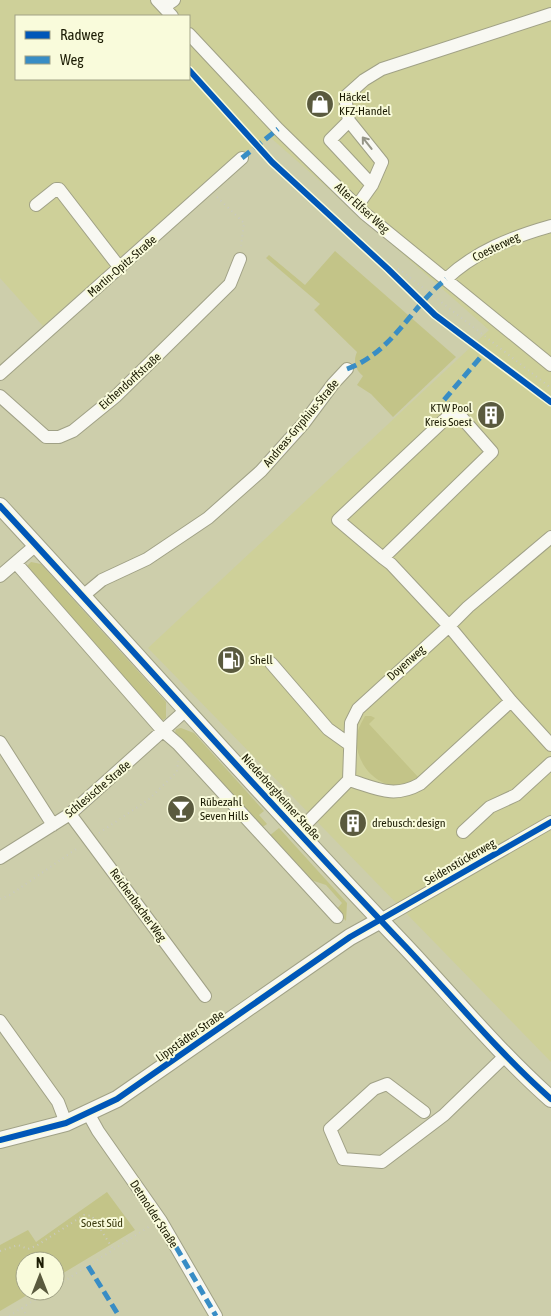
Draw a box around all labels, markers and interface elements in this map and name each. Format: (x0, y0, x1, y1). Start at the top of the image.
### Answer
legend (15, 15, 190, 80)
text: Radweg (60, 26, 104, 43)
text: Weg (60, 51, 84, 68)
shop icon: Häckel KFZ-Handel (305, 89, 335, 119)
place label: Häckel KFZ-Handel (339, 90, 392, 118)
one-way arrow (362, 137, 373, 150)
street label: Alter Elfser Weg (332, 180, 393, 237)
street label: Coesterweg (470, 229, 523, 264)
street label: Martin-Opitz-Straße (85, 232, 159, 300)
street label: Eichendorffstraße (96, 350, 164, 412)
street label: Andreas-Gryphius-Straße (260, 376, 342, 470)
building icon: KTW Pool Kreis Soest (476, 400, 506, 430)
place label: KTW Pool Kreis Soest (425, 401, 473, 429)
street label: Doyenweg (384, 642, 428, 684)
fuel station icon: Shell (216, 645, 246, 675)
place label: Shell (250, 653, 273, 667)
street label: Niederbergheimer Straße (239, 751, 323, 843)
street label: Schlesische Straße (63, 758, 133, 820)
bar icon: Rübezahl Seven Hills (166, 794, 196, 824)
place label: Rübezahl Seven Hills (200, 795, 248, 823)
building icon: drebusch: design (338, 808, 368, 838)
place label: drebusch: design (372, 816, 446, 830)
street label: Seidenstückerweg (422, 836, 499, 888)
street label: Reichenbacher Weg (107, 866, 170, 945)
street label: Lippstädter Straße (153, 1007, 227, 1065)
street label: Detmolder Straße (127, 1178, 181, 1250)
park label: Soest Süd (81, 1216, 123, 1230)
north arrow (15, 1251, 65, 1301)
text: N (36, 1255, 44, 1271)

